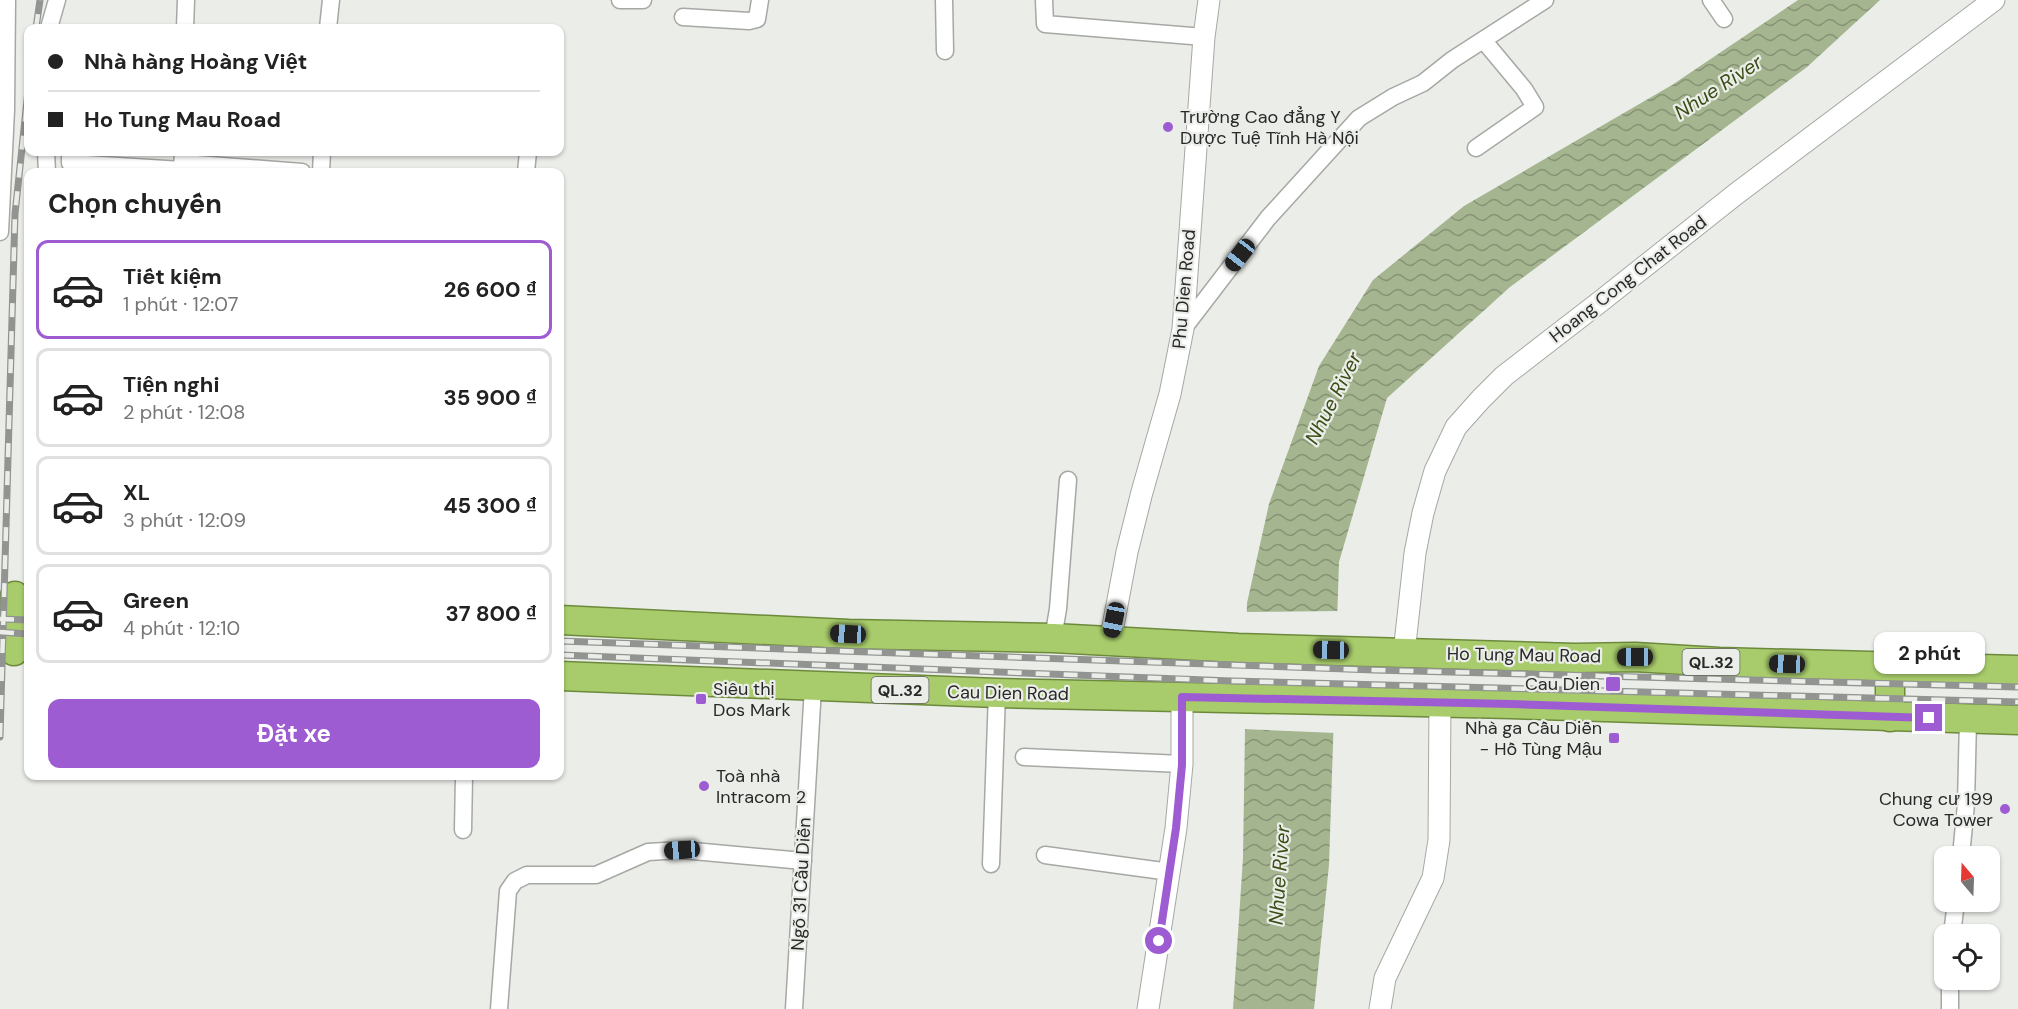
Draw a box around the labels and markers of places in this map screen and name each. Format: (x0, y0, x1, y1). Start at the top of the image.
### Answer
place label: Trường Cao đẳng Y Dược Tuệ Tĩnh Hà Nội (1180, 105, 1359, 150)
marker: Trường Cao đẳng Y Dược Tuệ Tĩnh Hà Nội (1161, 120, 1175, 134)
place label: Cau Dien (1525, 672, 1600, 696)
marker: Cau Dien (1604, 675, 1622, 693)
place label: Siêu thị Dos Mark (713, 677, 791, 722)
marker: Siêu thị Dos Mark (694, 692, 708, 706)
place label: Nhà ga Cầu Diễn - Hồ Tùng Mậu (1465, 716, 1602, 761)
marker: Nhà ga Cầu Diễn - Hồ Tùng Mậu (1607, 731, 1621, 745)
place label: Toà nhà Intracom 2 (716, 764, 806, 809)
marker: Toà nhà Intracom 2 (697, 779, 711, 793)
place label: Chung cư 199 Cowa Tower (1879, 787, 1993, 832)
marker: Chung cư 199 Cowa Tower (1998, 802, 2012, 816)

